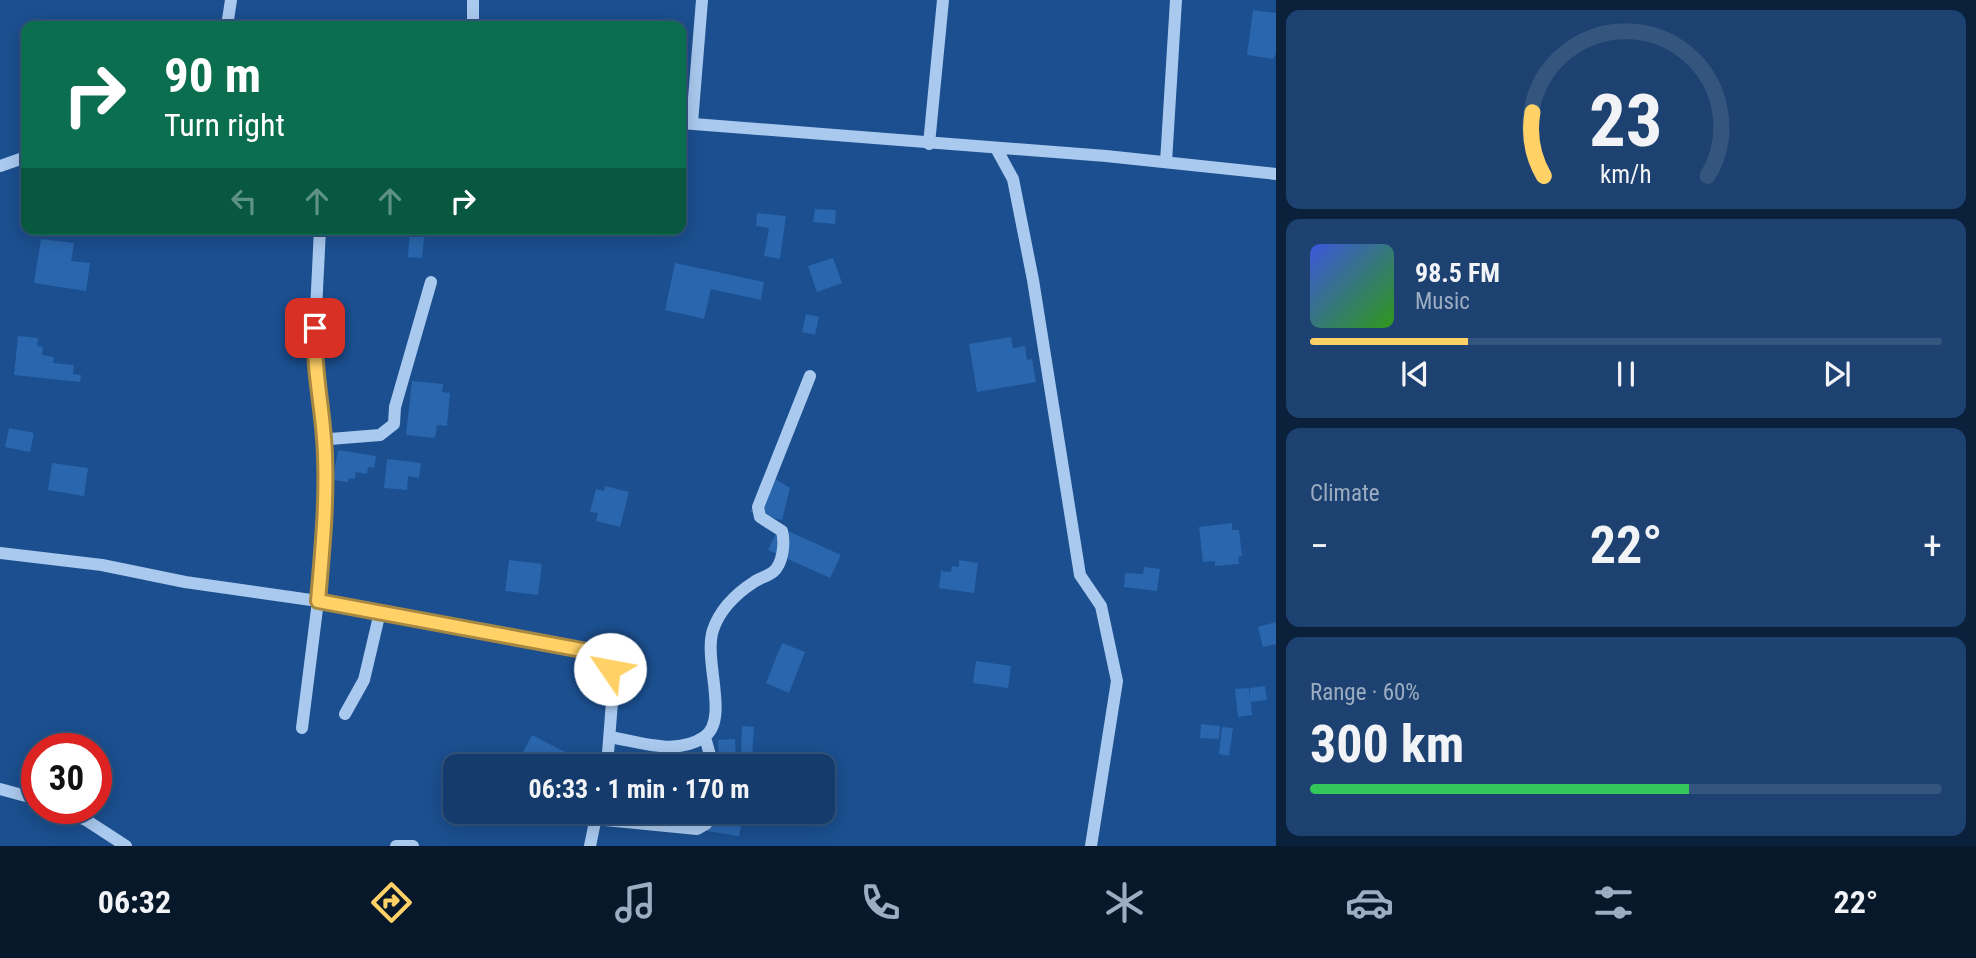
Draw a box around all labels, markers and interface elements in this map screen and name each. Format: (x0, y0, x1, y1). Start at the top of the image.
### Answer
text: 90 m (164, 47, 261, 104)
icon: right (49, 49, 140, 140)
text: 23 (1589, 78, 1663, 164)
text: Turn right (164, 106, 285, 144)
text: km/h (1600, 159, 1652, 188)
icon: left (225, 182, 263, 220)
icon: ahead (298, 182, 336, 220)
icon: ahead (371, 182, 409, 220)
icon: right (444, 182, 482, 220)
text: 98.5 FM (1415, 258, 1500, 288)
text: Music (1415, 288, 1470, 315)
pin (285, 298, 345, 358)
icon: arrive (296, 309, 334, 347)
icon: previous (1396, 355, 1434, 393)
icon: pause (1607, 355, 1645, 393)
icon: next (1818, 355, 1856, 393)
text: Climate (1310, 480, 1380, 507)
text: 22° (1590, 515, 1662, 576)
text: − (1310, 524, 1329, 568)
text: + (1923, 524, 1942, 568)
position arrow (573, 632, 647, 706)
text: Range · 60% (1310, 679, 1420, 706)
text: 300 km (1310, 714, 1464, 775)
speed limit sign: 30 (21, 733, 112, 824)
text: 06:33 · 1 min · 170 m (529, 774, 749, 804)
icon: directions (367, 878, 416, 927)
icon: music (611, 878, 660, 927)
icon: phone (856, 878, 905, 927)
icon: climate (1100, 878, 1149, 927)
icon: car (1345, 878, 1394, 927)
icon: filters (1589, 878, 1638, 927)
text: 06:32 (98, 883, 171, 921)
text: 22° (1833, 883, 1878, 921)

